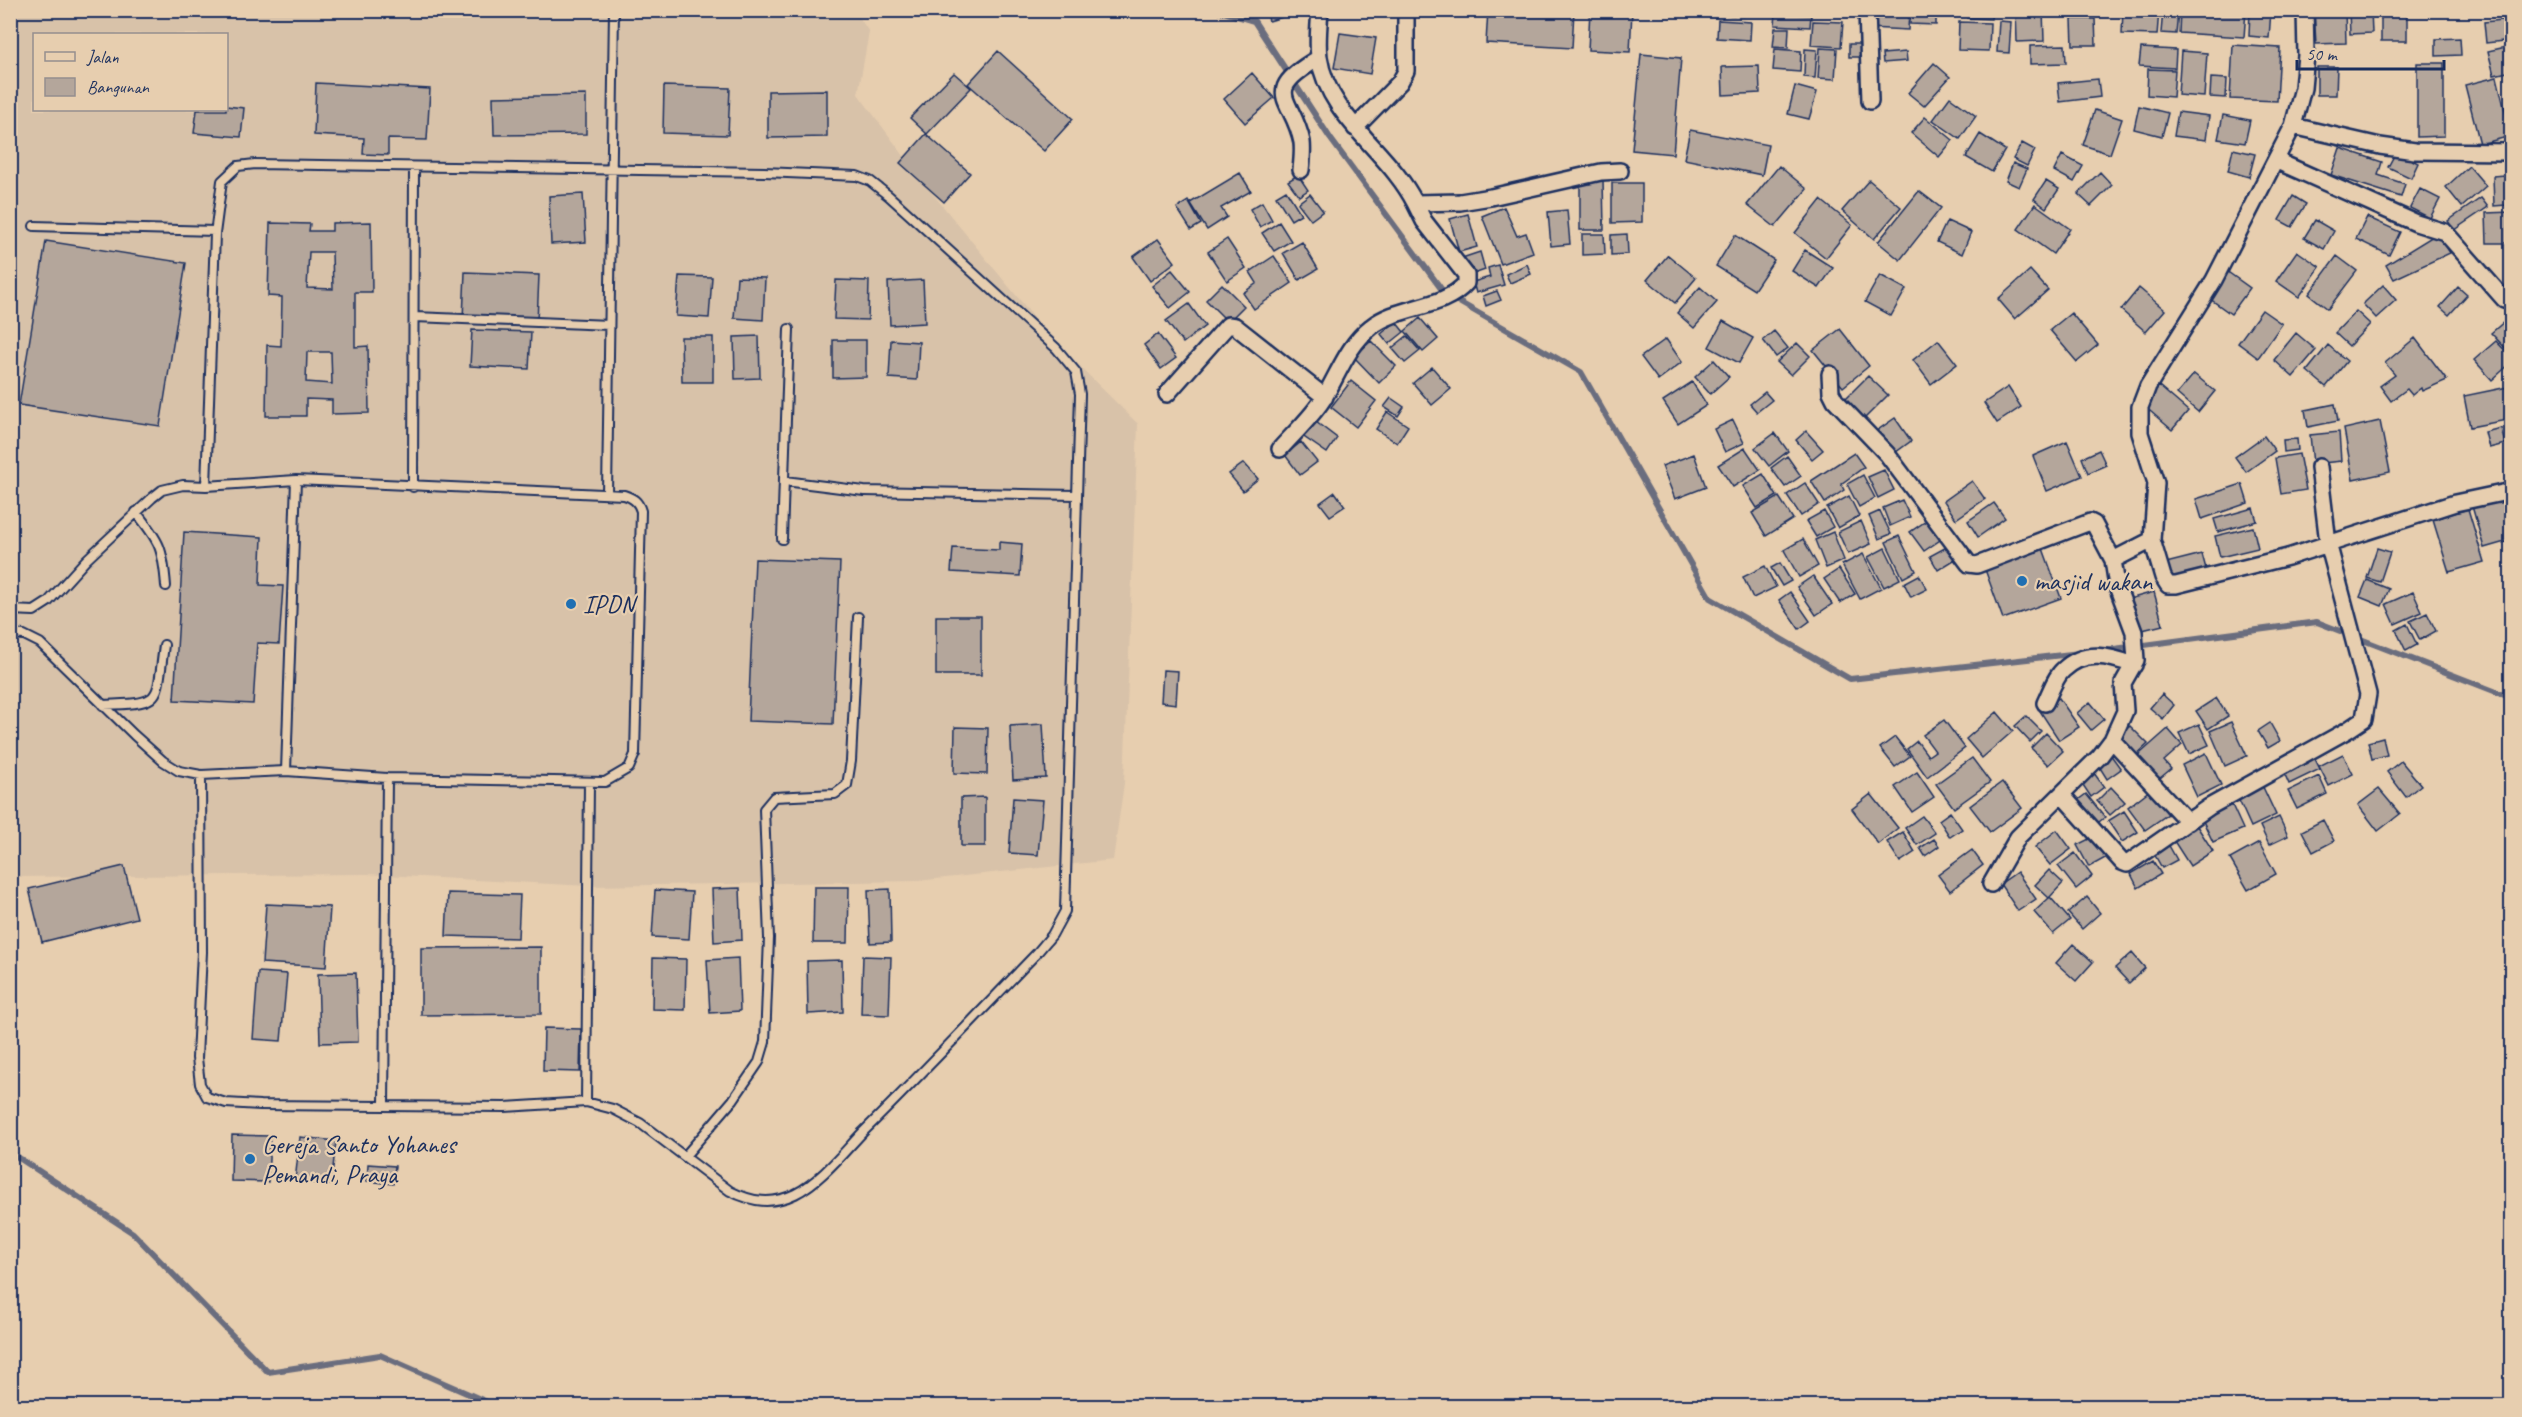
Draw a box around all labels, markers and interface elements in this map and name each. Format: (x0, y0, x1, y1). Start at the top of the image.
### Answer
legend (33, 33, 228, 111)
scale bar (2297, 33, 2444, 71)
text: 50 m (2306, 43, 2339, 65)
text: Jalan (86, 46, 119, 68)
text: Bangunan (87, 76, 150, 98)
place label: masjid wakan (2034, 565, 2153, 598)
marker: masjid wakan (2015, 574, 2029, 588)
place label: IPDN (583, 588, 639, 621)
marker: IPDN (564, 597, 578, 611)
place label: Gereja Santo Yohanes Pemandi, Praya (262, 1128, 458, 1191)
marker: Gereja Santo Yohanes Pemandi, Praya (243, 1152, 257, 1166)

